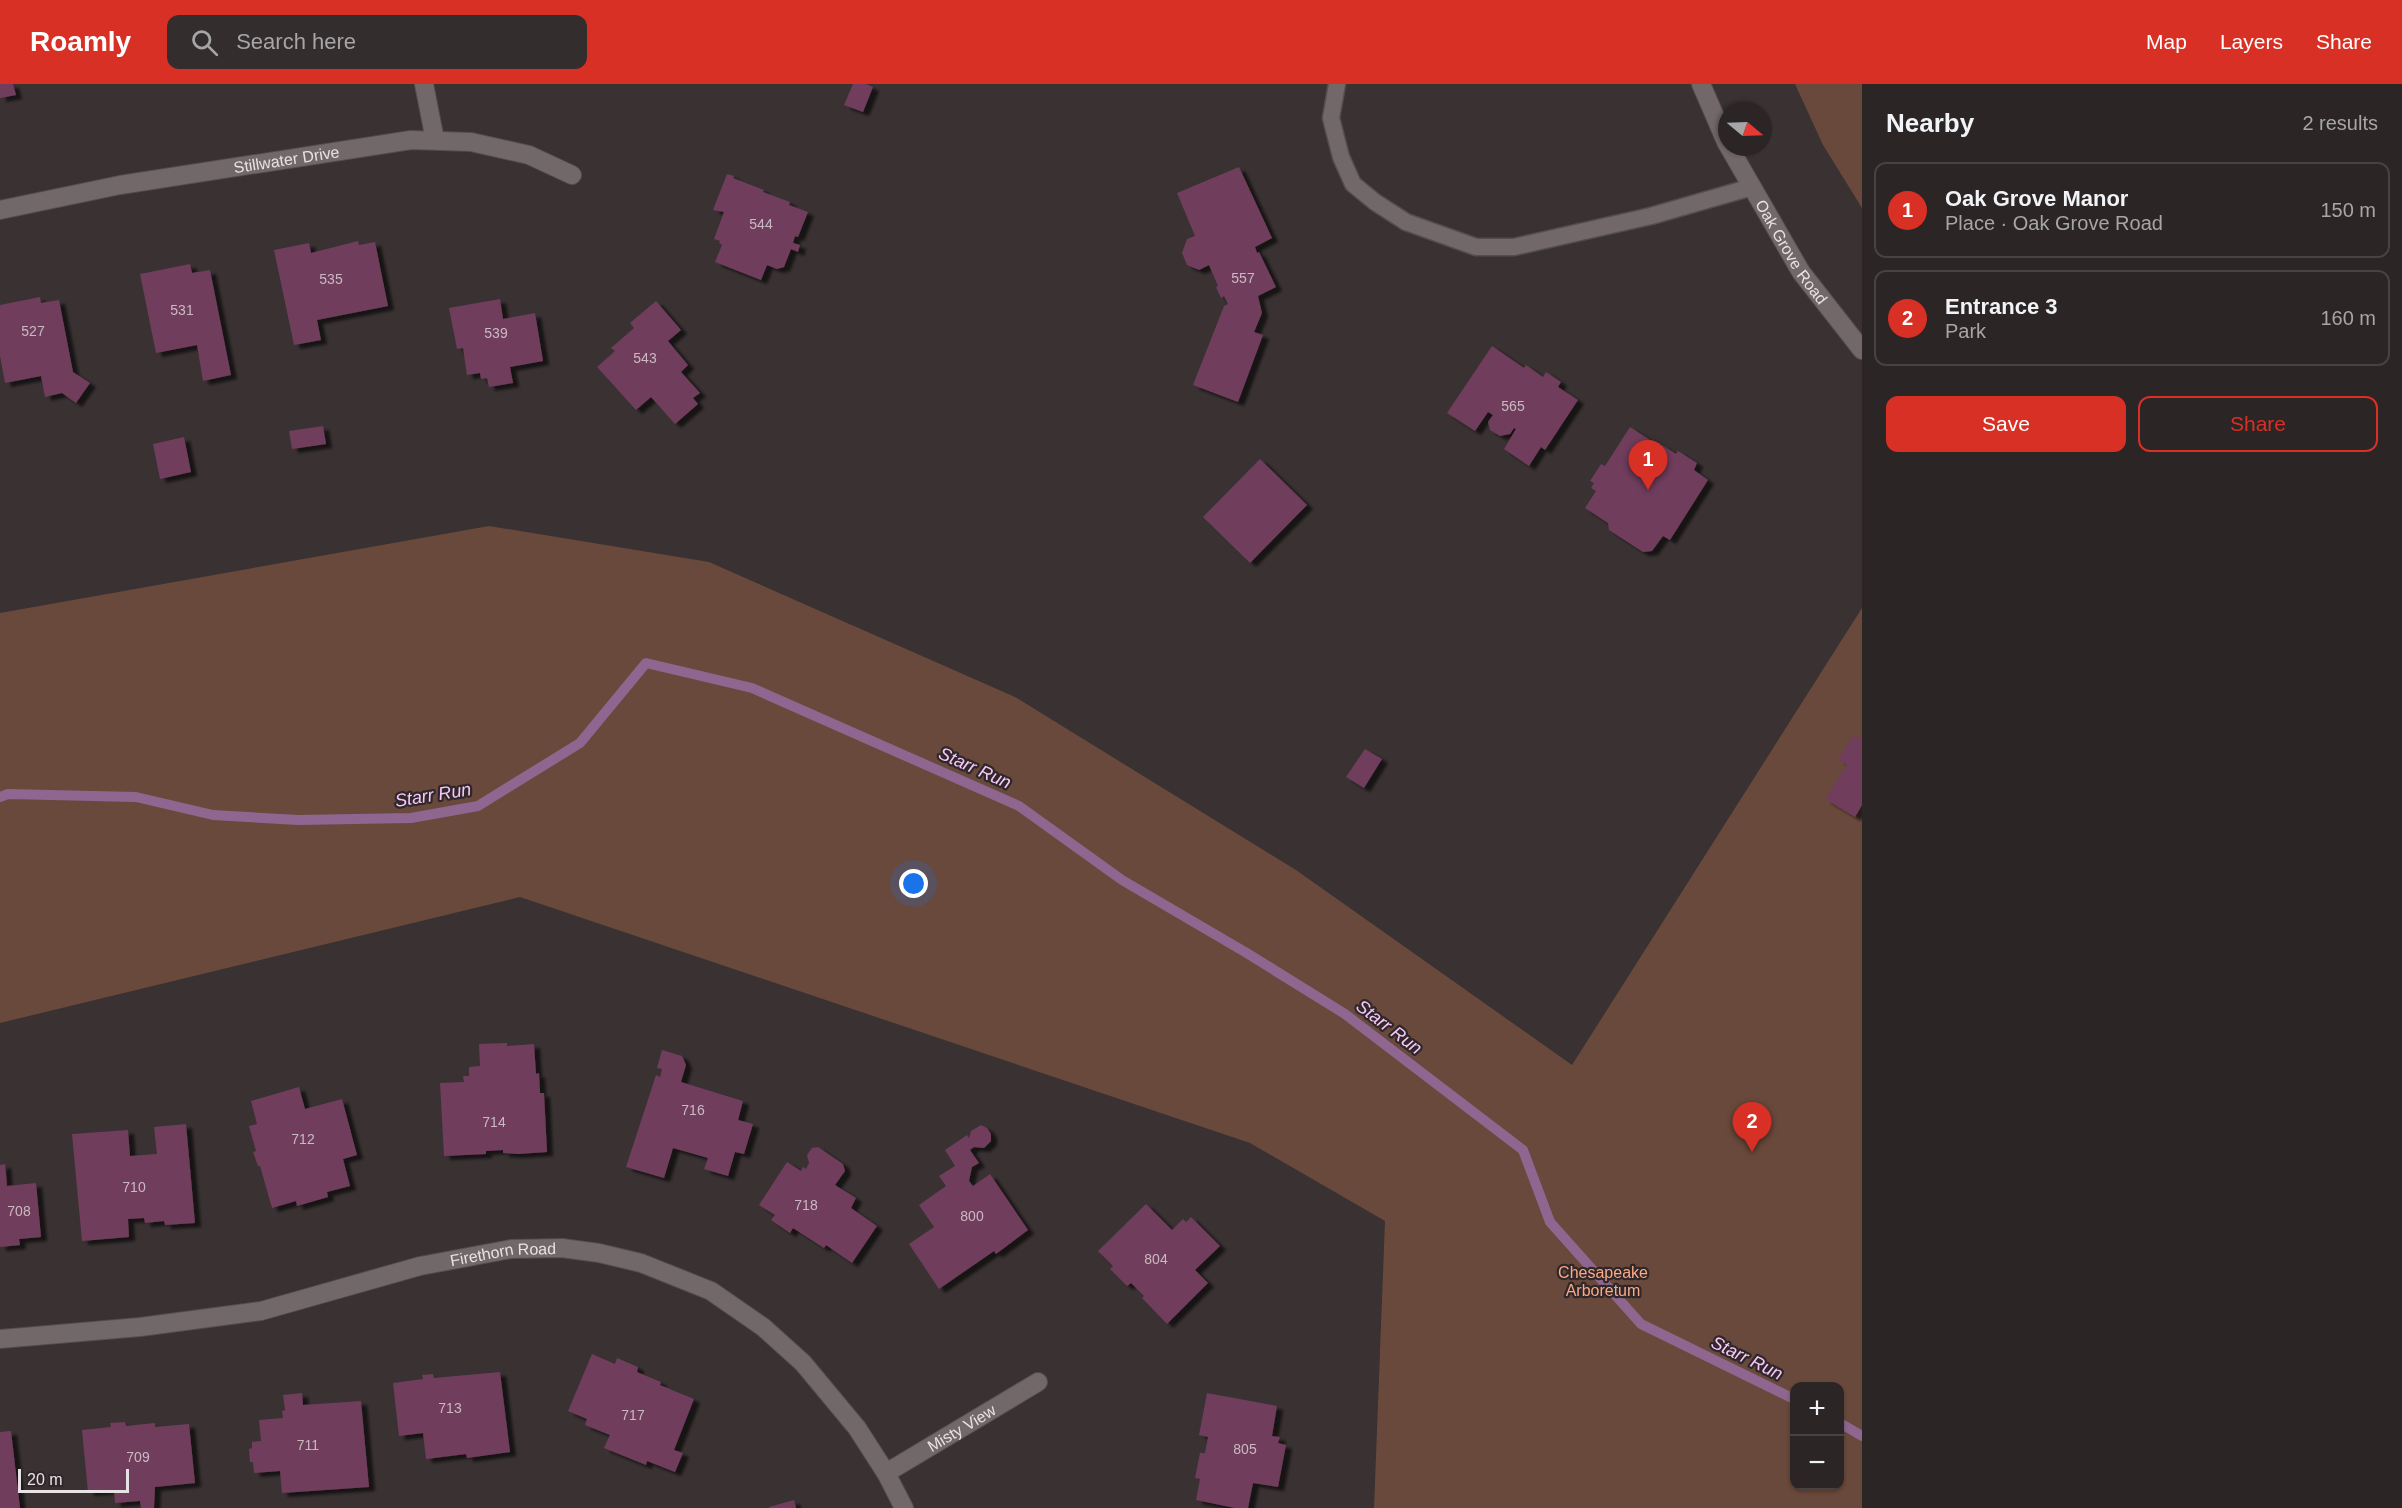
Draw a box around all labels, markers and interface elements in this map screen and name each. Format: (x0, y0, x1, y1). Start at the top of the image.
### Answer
search box (167, 15, 587, 69)
text: Roamly (30, 26, 131, 57)
icon: search (188, 26, 221, 59)
text: Search here (236, 29, 356, 54)
text: Map (2146, 30, 2187, 53)
text: Layers (2220, 30, 2283, 53)
text: Share (2316, 30, 2372, 53)
north arrow (1718, 102, 1772, 156)
text: Nearby (1886, 108, 1974, 138)
text: 2 results (2302, 112, 2378, 134)
street label: Stillwater Drive (232, 143, 341, 176)
text: Oak Grove Manor (1945, 186, 2128, 211)
street label: Oak Grove Road (1752, 197, 1831, 307)
text: 1 (1902, 199, 1913, 221)
text: 150 m (2320, 199, 2376, 221)
text: Place · Oak Grove Road (1945, 212, 2163, 234)
house number: 544 (749, 216, 773, 232)
house number: 557 (1231, 270, 1255, 286)
house number: 535 (319, 271, 343, 287)
text: Entrance 3 (1945, 294, 2058, 319)
house number: 531 (170, 302, 194, 318)
text: 2 (1902, 307, 1913, 329)
text: 160 m (2320, 307, 2376, 329)
text: Park (1945, 320, 1986, 342)
house number: 527 (21, 323, 45, 339)
house number: 539 (484, 325, 508, 341)
house number: 543 (633, 350, 657, 366)
button: Save (1886, 396, 2126, 452)
button: Share (2138, 396, 2378, 452)
house number: 565 (1501, 398, 1525, 414)
pin: 1 (1628, 440, 1668, 490)
water label: Starr Run (936, 743, 1014, 793)
water label: Starr Run (393, 779, 473, 811)
your location (899, 869, 928, 898)
water label: Starr Run (1352, 996, 1426, 1058)
house number: 716 (681, 1102, 705, 1118)
pin: 2 (1732, 1102, 1772, 1152)
house number: 714 (482, 1114, 506, 1130)
house number: 712 (291, 1131, 315, 1147)
house number: 710 (122, 1179, 146, 1195)
house number: 718 (794, 1197, 818, 1213)
house number: 708 (7, 1203, 31, 1219)
house number: 800 (960, 1208, 984, 1224)
street label: Firethorn Road (449, 1240, 556, 1269)
house number: 804 (1144, 1251, 1168, 1267)
park label: Chesapeake Arboretum (1558, 1264, 1648, 1299)
water label: Starr Run (1708, 1332, 1786, 1384)
map controls (1790, 1382, 1844, 1490)
button: + (1790, 1382, 1844, 1436)
house number: 713 (438, 1400, 462, 1416)
street label: Misty View (925, 1401, 999, 1455)
house number: 717 (621, 1407, 645, 1423)
button: − (1790, 1436, 1844, 1490)
house number: 711 (297, 1437, 319, 1453)
house number: 805 (1233, 1441, 1257, 1457)
house number: 709 (126, 1449, 150, 1465)
scale bar (18, 1466, 129, 1494)
text: 20 m (27, 1471, 63, 1488)

